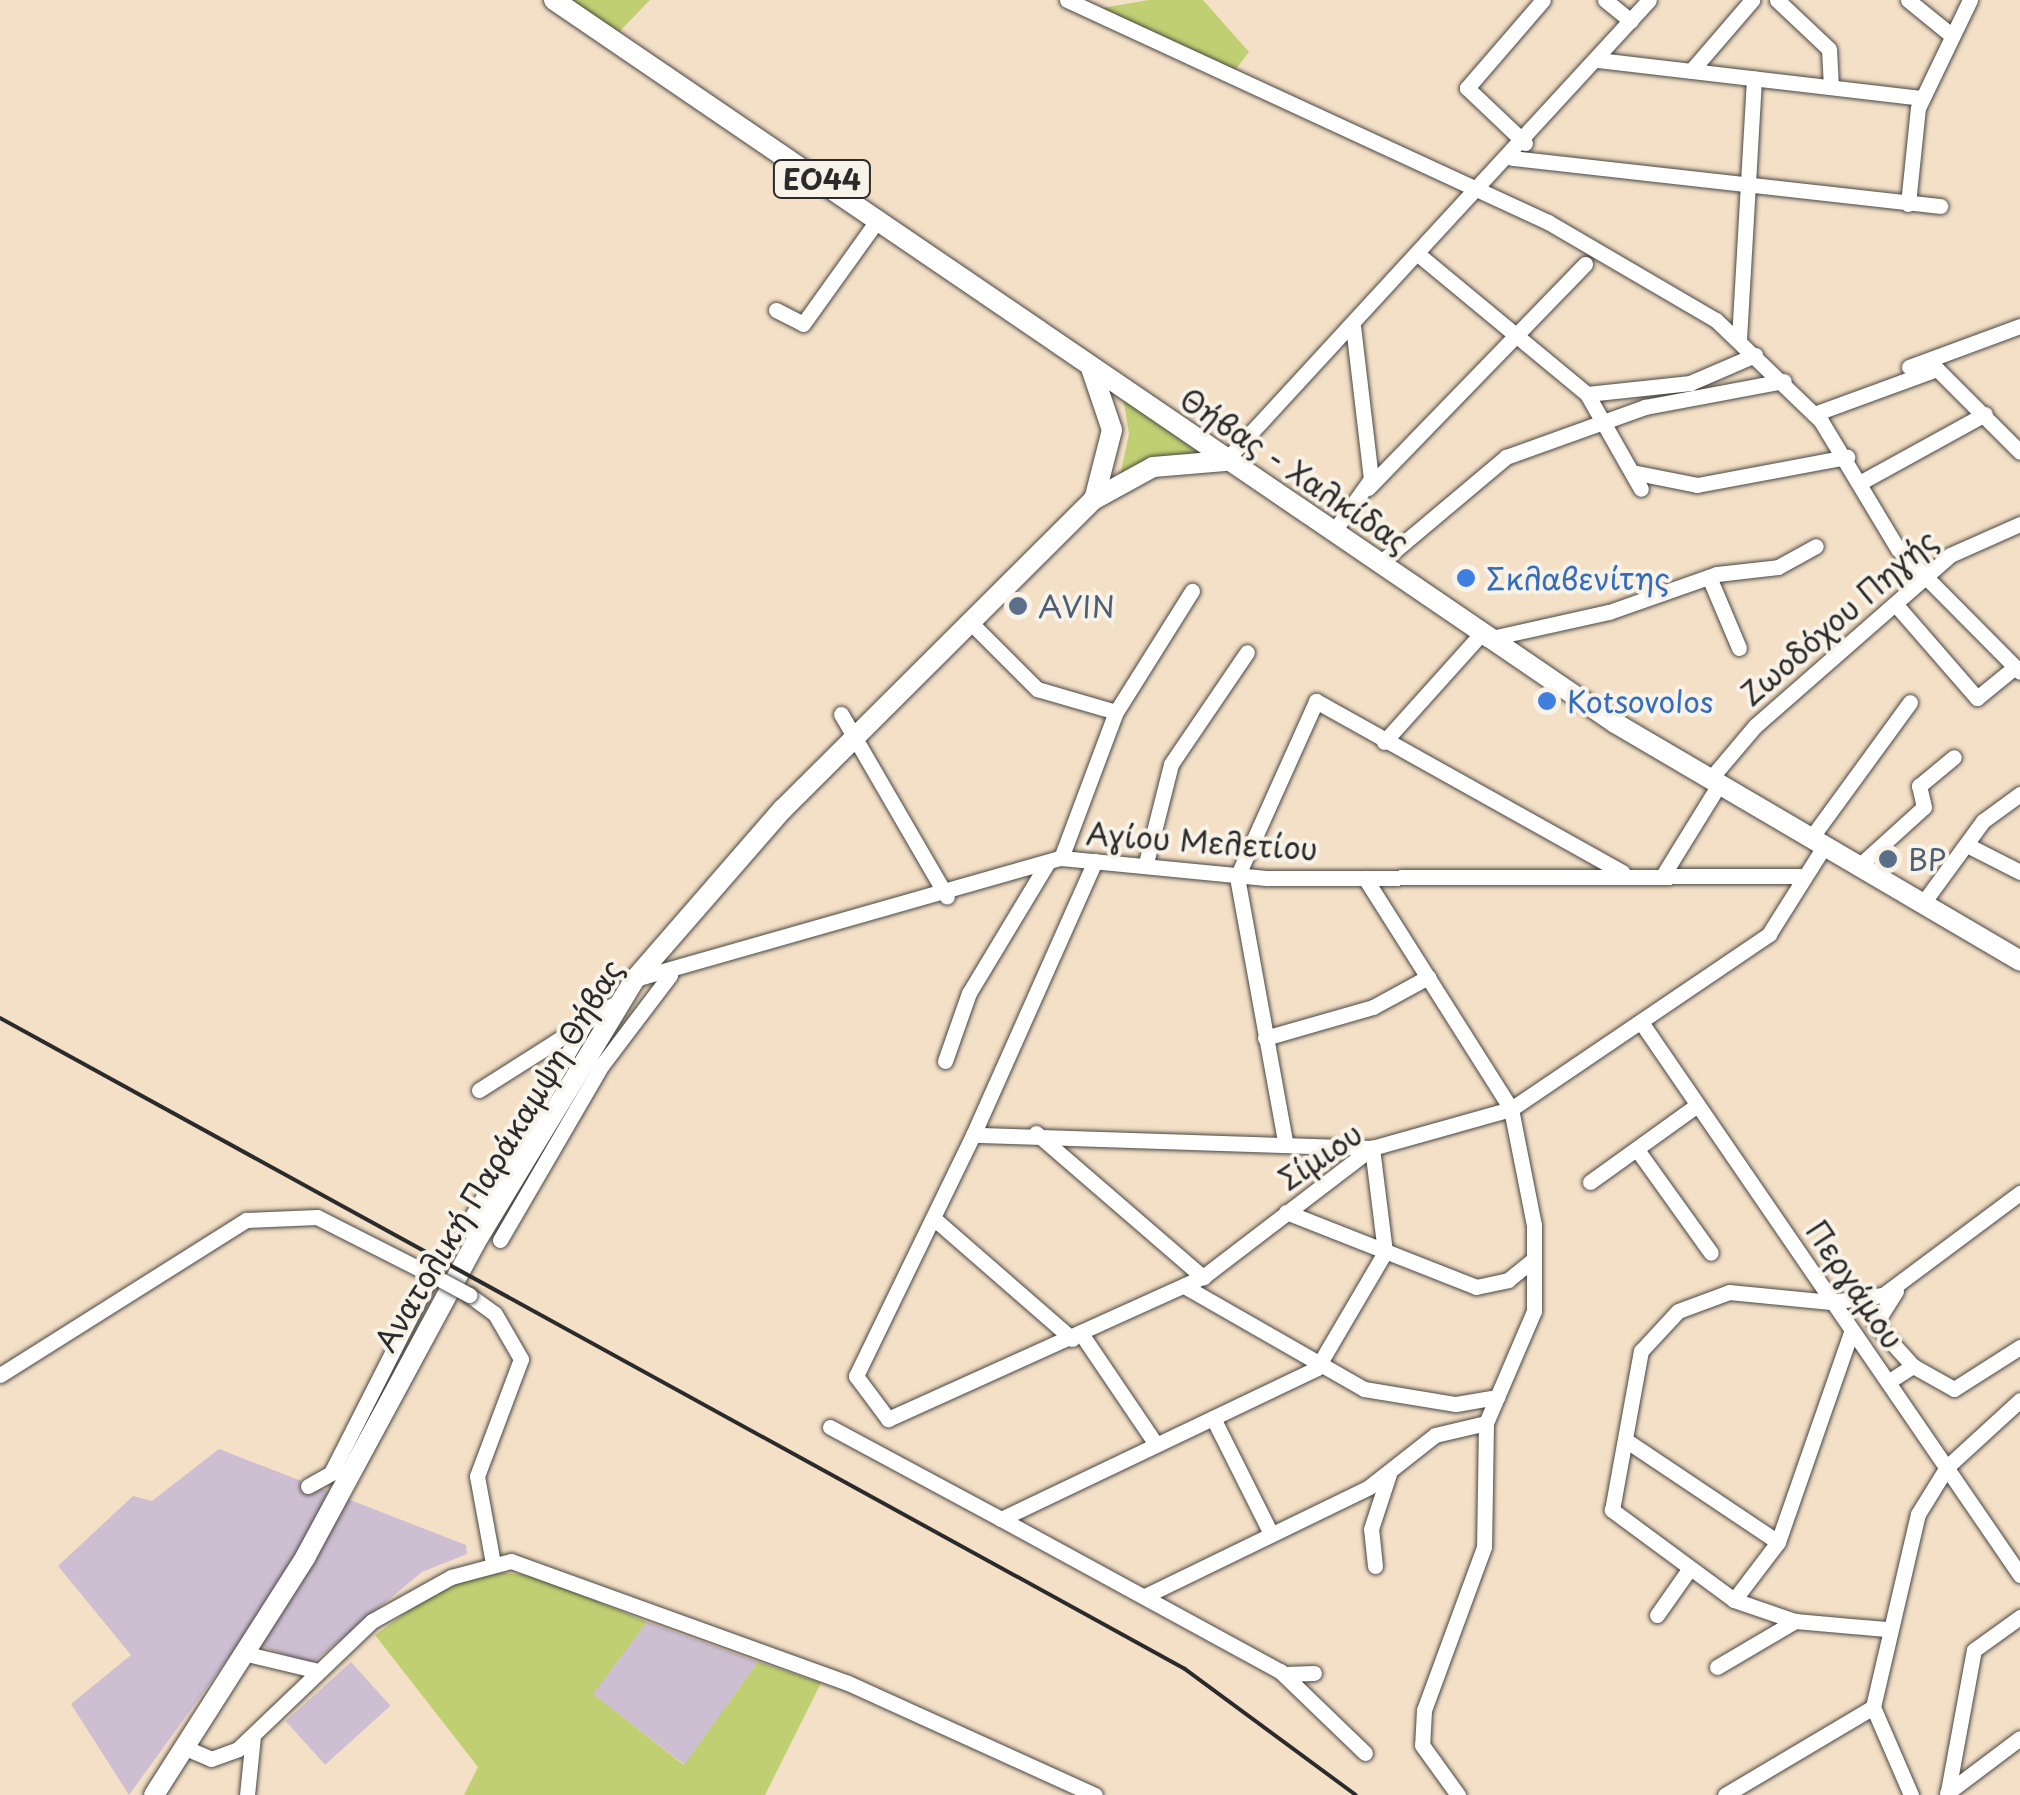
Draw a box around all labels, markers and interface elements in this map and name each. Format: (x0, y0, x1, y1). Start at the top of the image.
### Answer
road number: ΕΟ44 (772, 156, 872, 202)
street label: Θήβας - Χαλκίδας (1174, 380, 1416, 560)
street label: Ζωοδόχου Πηγής (1732, 522, 1944, 712)
place label: Σκλαβενίτης (1486, 560, 1670, 596)
marker: Σκλαβενίτης (1455, 567, 1477, 589)
place label: AVIN (1038, 588, 1115, 624)
marker: AVIN (1007, 595, 1029, 617)
place label: Kotsovolos (1567, 683, 1714, 719)
marker: Kotsovolos (1536, 690, 1558, 712)
street label: Αγίου Μελετίου (1086, 815, 1318, 867)
place label: BP (1908, 841, 1946, 877)
marker: BP (1877, 848, 1899, 870)
street label: Ανατολική Παράκαμψη Θήβας (367, 953, 629, 1357)
street label: Σίμιου (1271, 1115, 1369, 1197)
street label: Περγάμου (1799, 1213, 1911, 1355)

